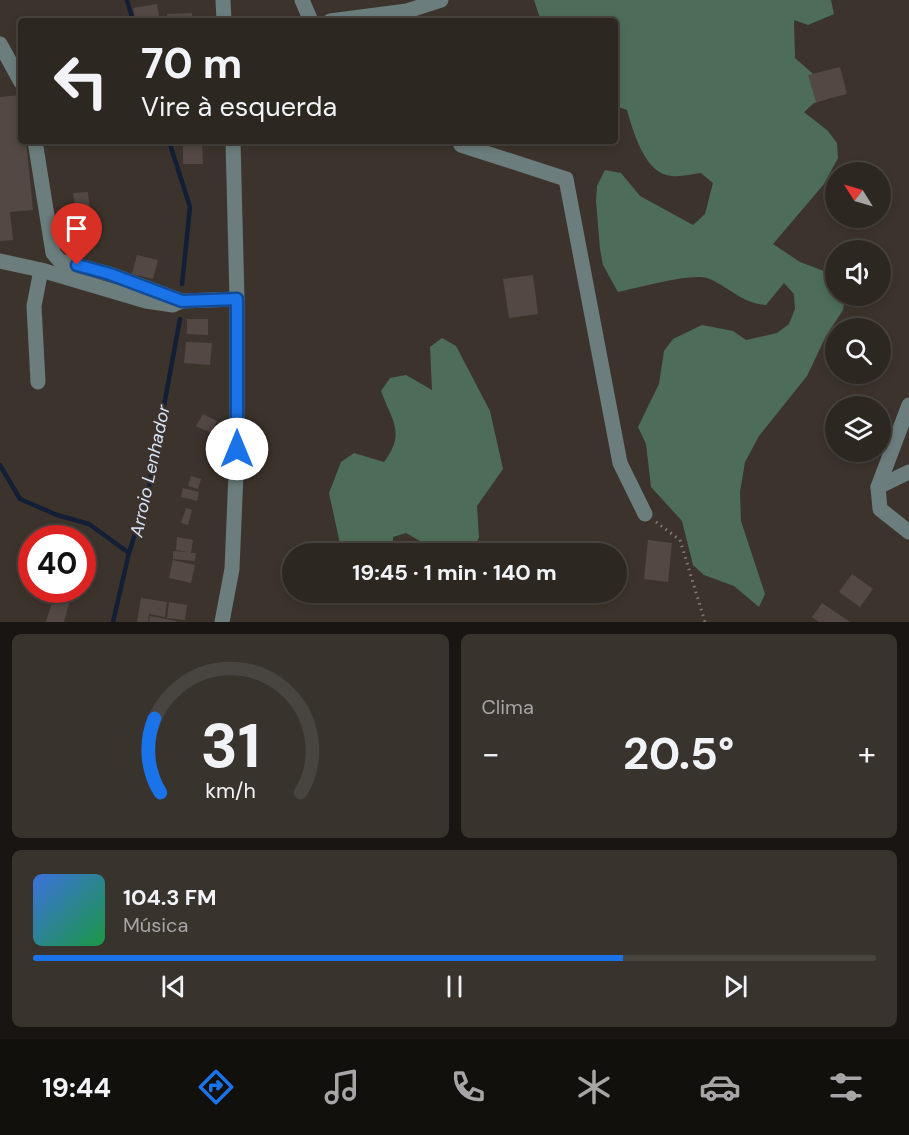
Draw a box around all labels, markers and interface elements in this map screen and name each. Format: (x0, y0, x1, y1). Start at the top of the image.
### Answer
text: 70 m (141, 36, 242, 91)
icon: left (42, 42, 120, 120)
text: Vire à esquerda (141, 89, 337, 124)
north arrow (825, 162, 891, 228)
map controls (825, 162, 891, 462)
pin (51, 203, 102, 265)
icon: arrive (60, 212, 93, 245)
button: sound (825, 240, 891, 306)
button: search (825, 318, 891, 384)
button: layers (825, 396, 891, 462)
water label: Arroio Lenhador (124, 401, 176, 540)
position arrow (205, 417, 269, 481)
speed limit sign: 40 (18, 525, 96, 603)
text: 19:45 · 1 min · 140 m (352, 558, 557, 587)
text: Clima (482, 694, 534, 720)
text: 31 (200, 705, 260, 786)
text: 20.5° (623, 724, 734, 783)
text: − (482, 732, 500, 775)
text: + (858, 732, 876, 775)
text: km/h (205, 777, 256, 805)
text: 104.3 FM (123, 883, 217, 912)
text: Música (123, 912, 188, 938)
icon: previous (157, 970, 190, 1003)
icon: pause (438, 970, 471, 1003)
icon: next (719, 970, 752, 1003)
icon: directions (195, 1066, 237, 1108)
icon: music (321, 1066, 363, 1108)
icon: phone (447, 1066, 489, 1108)
icon: climate (573, 1066, 615, 1108)
icon: car (699, 1066, 741, 1108)
icon: filters (825, 1066, 867, 1108)
text: 19:44 (42, 1070, 111, 1105)

